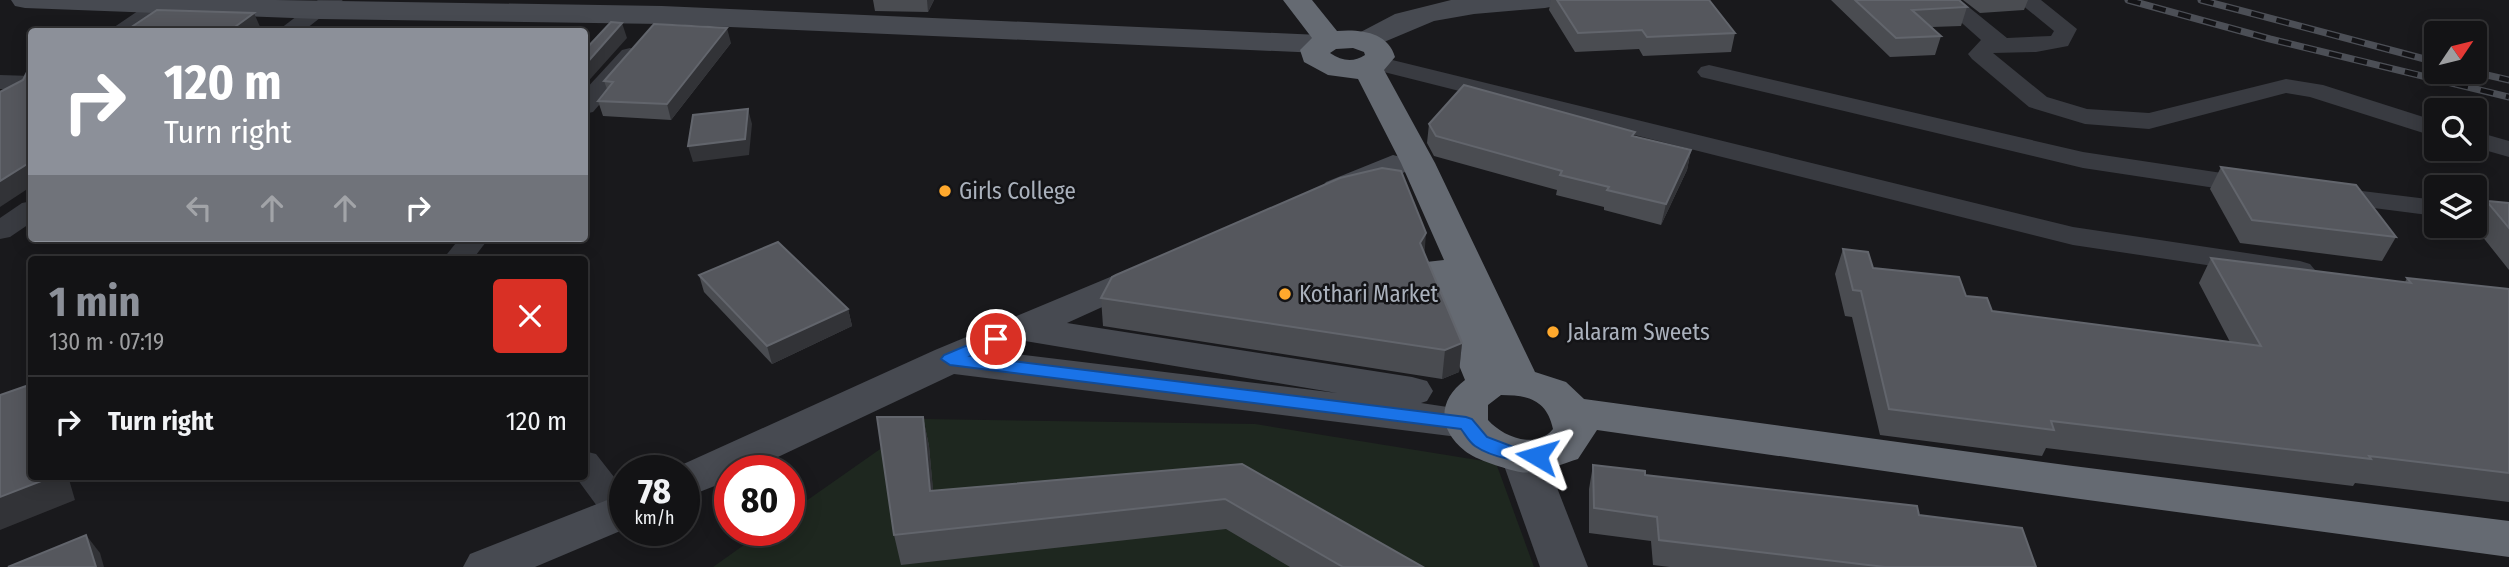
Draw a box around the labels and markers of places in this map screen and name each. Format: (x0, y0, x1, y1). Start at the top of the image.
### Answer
place label: Girls College (959, 177, 1076, 205)
marker: Girls College (937, 183, 953, 199)
place label: Kothari Market (1299, 280, 1439, 308)
marker: Kothari Market (1277, 286, 1293, 302)
pin (966, 309, 1026, 369)
place label: Jalaram Sweets (1567, 318, 1710, 346)
marker: Jalaram Sweets (1545, 324, 1561, 340)

